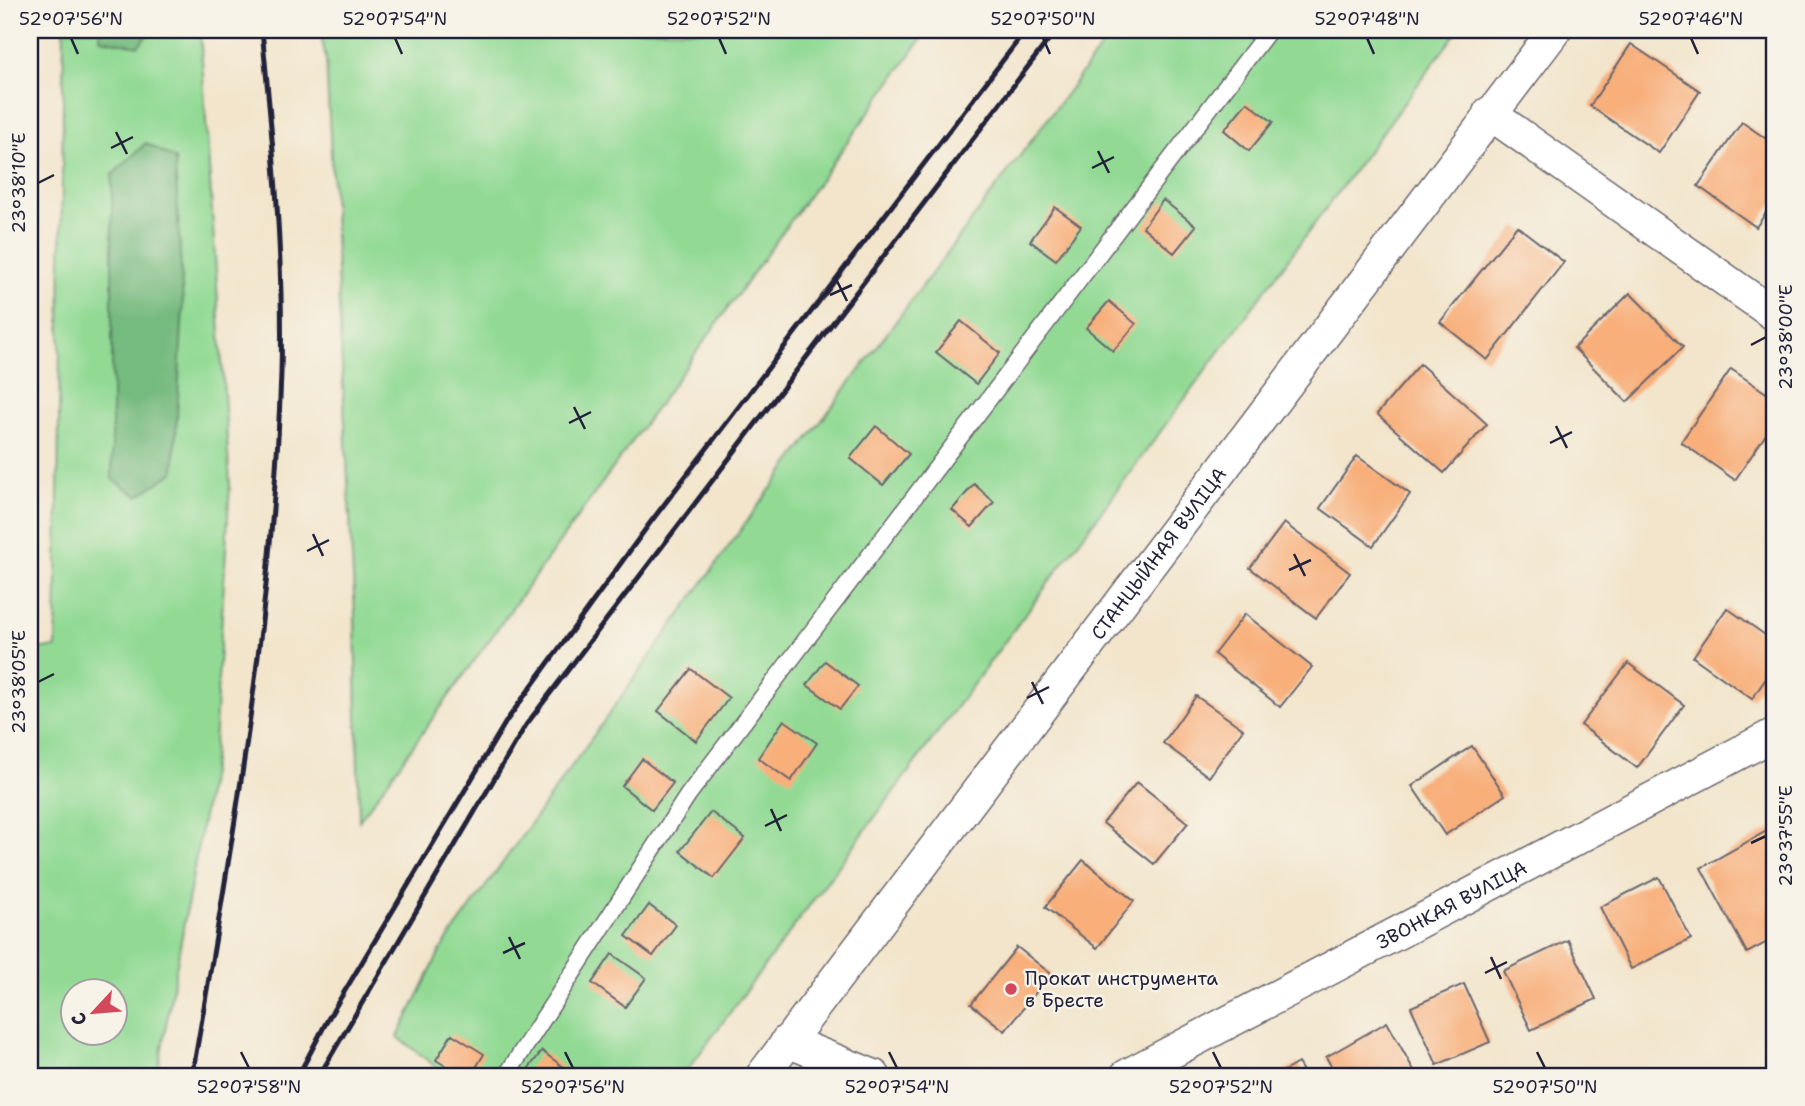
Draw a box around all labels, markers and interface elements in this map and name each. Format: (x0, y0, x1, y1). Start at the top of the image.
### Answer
text: 52°07'56"N (19, 7, 123, 31)
text: 52°07'54"N (343, 7, 447, 31)
text: 52°07'52"N (667, 7, 771, 31)
text: 52°07'50"N (990, 7, 1096, 31)
text: 52°07'48"N (1314, 7, 1420, 31)
text: 52°07'46"N (1639, 7, 1743, 31)
text: 23°38'10"E (7, 133, 31, 233)
text: 23°38'00"E (1774, 284, 1798, 390)
street label: СТАНЦЫЙНАЯ ВУЛІЦА (1085, 462, 1232, 645)
text: 23°38'05"E (7, 630, 31, 734)
text: 23°37'55"E (1774, 785, 1798, 887)
street label: ЗВОНКАЯ ВУЛІЦА (1372, 855, 1532, 955)
place label: Прокат инструмента в Бресте (1025, 966, 1218, 1013)
north arrow (60, 976, 130, 1046)
marker: Прокат инструмента в Бресте (1003, 981, 1019, 997)
text: С (65, 1009, 93, 1030)
text: 52°07'58"N (197, 1075, 301, 1099)
text: 52°07'56"N (521, 1075, 625, 1099)
text: 52°07'54"N (845, 1075, 949, 1099)
text: 52°07'52"N (1169, 1075, 1273, 1099)
text: 52°07'50"N (1492, 1075, 1598, 1099)

